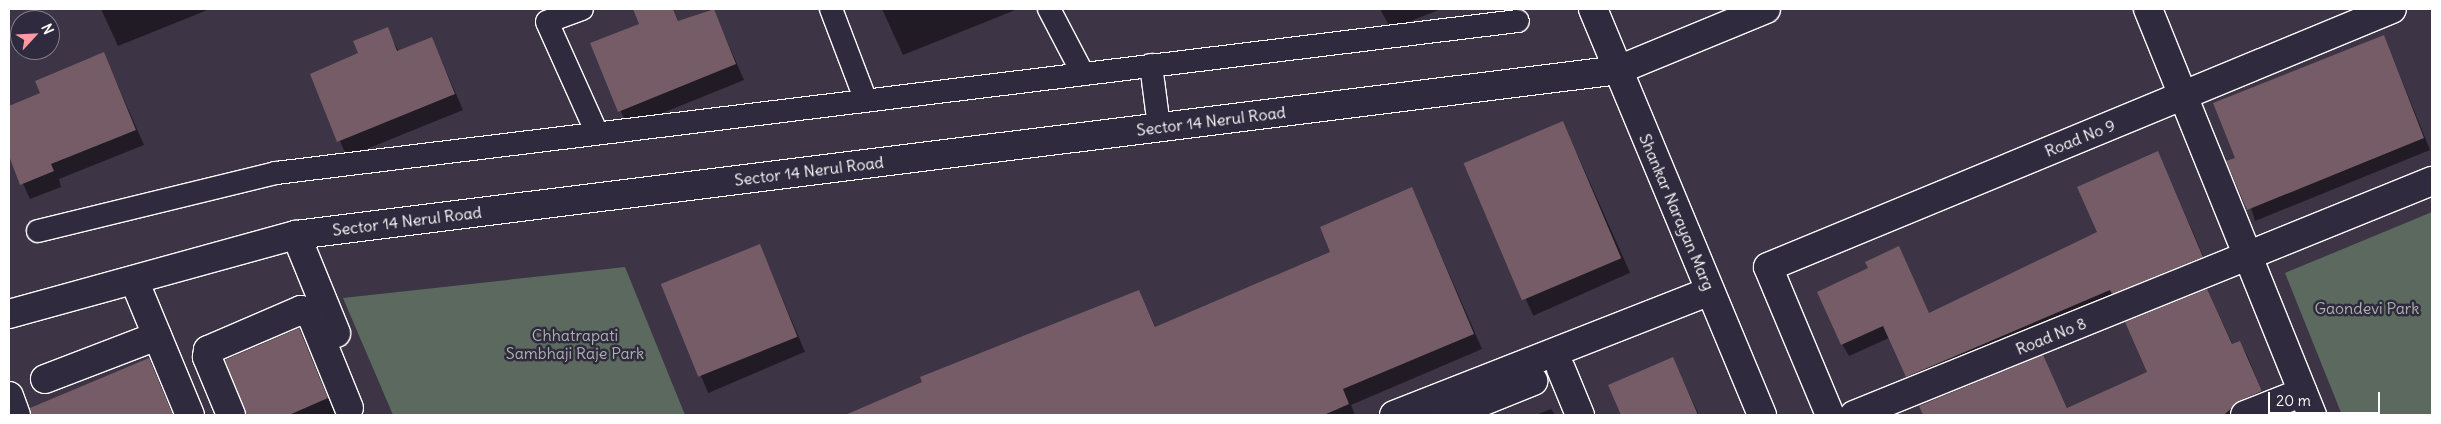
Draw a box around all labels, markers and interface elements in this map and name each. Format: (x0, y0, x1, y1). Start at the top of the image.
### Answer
north arrow (10, 10, 60, 60)
text: N (37, 21, 58, 37)
street label: Sector 14 Nerul Road (1135, 102, 1287, 140)
street label: Road No 9 (2042, 115, 2118, 161)
street label: Shankar Narayan Marg (1635, 131, 1719, 293)
street label: Sector 14 Nerul Road (733, 152, 885, 190)
street label: Sector 14 Nerul Road (331, 202, 483, 240)
park label: Gaondevi Park (2314, 298, 2420, 318)
street label: Road No 8 (2013, 313, 2089, 359)
park label: Chhatrapati Sambhaji Raje Park (506, 325, 644, 363)
scale bar (2271, 382, 2384, 414)
text: 20 m (2276, 391, 2311, 410)

